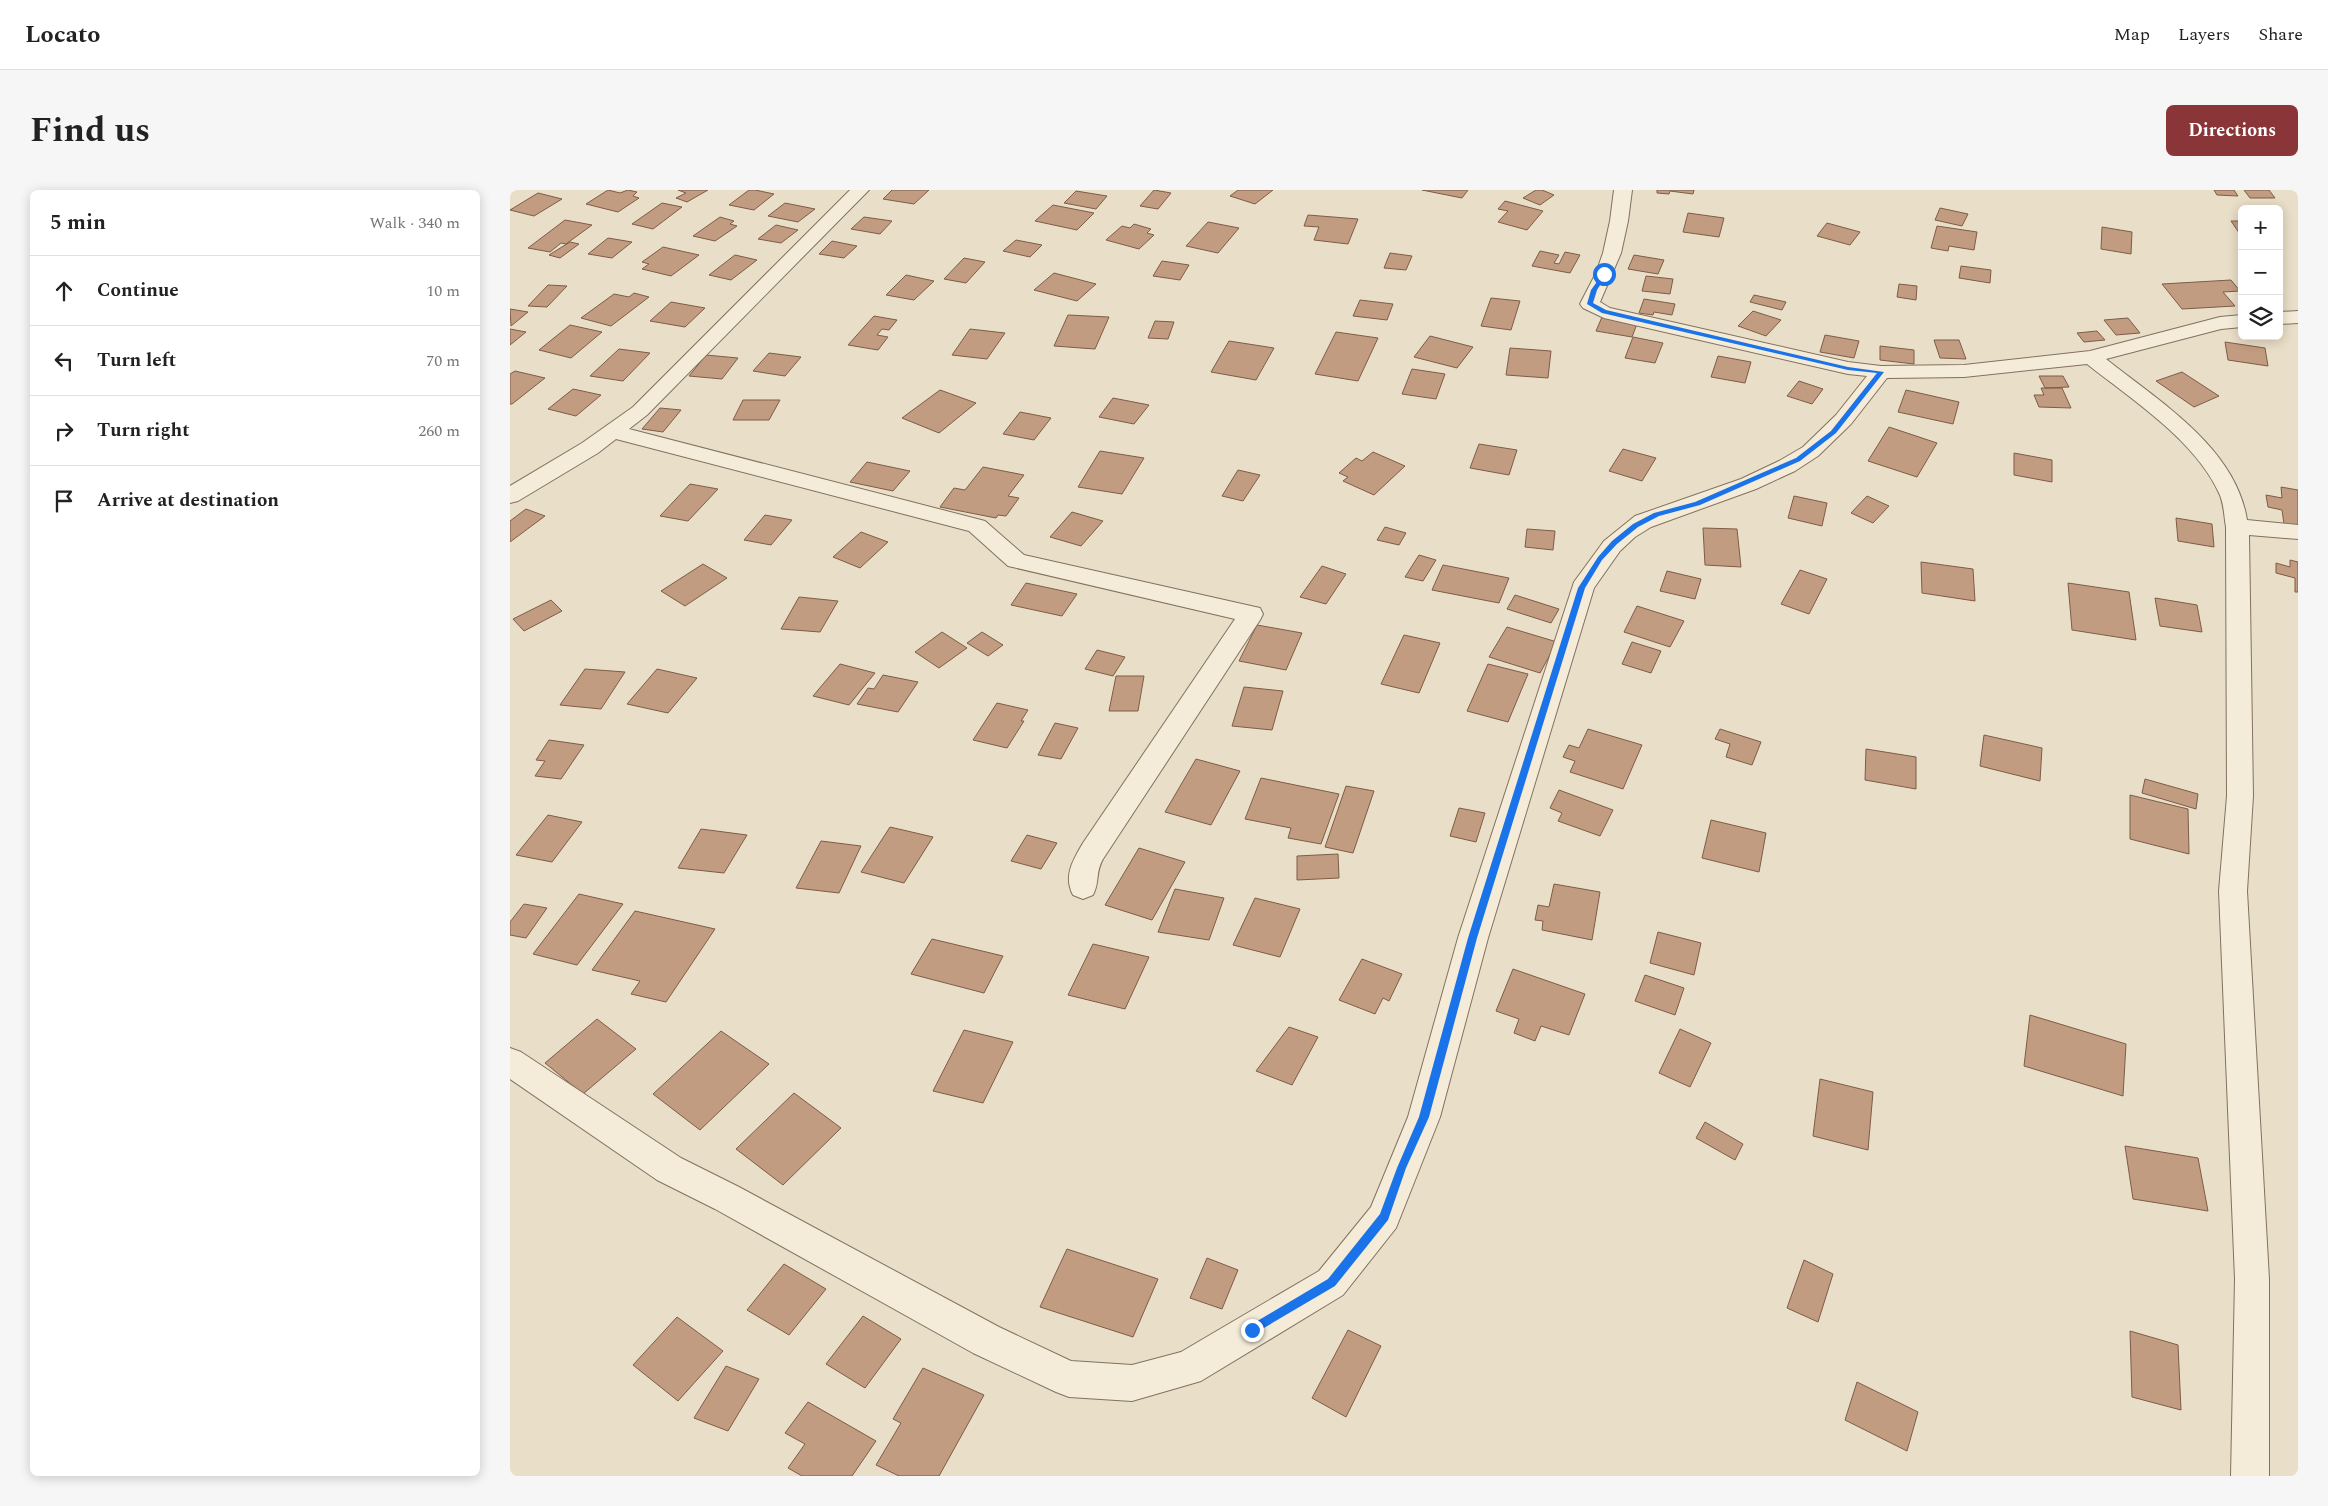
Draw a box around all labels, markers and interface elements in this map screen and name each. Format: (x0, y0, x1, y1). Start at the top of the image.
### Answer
text: Locato (25, 17, 100, 53)
text: Map (2114, 21, 2150, 48)
text: Layers (2178, 21, 2230, 48)
text: Share (2258, 21, 2303, 48)
text: Find us (30, 104, 150, 157)
button: Directions (2166, 105, 2298, 156)
map controls (2238, 205, 2283, 340)
button: + (2238, 205, 2283, 250)
text: 5 min (50, 207, 106, 239)
text: Walk · 340 m (369, 211, 460, 235)
button: − (2238, 250, 2283, 295)
route start (1593, 263, 1616, 286)
text: Continue (97, 276, 179, 305)
icon: ahead (50, 277, 78, 305)
text: 10 m (426, 279, 460, 303)
button: layers (2238, 295, 2283, 340)
text: Turn left (97, 346, 176, 375)
icon: left (50, 347, 78, 375)
text: 70 m (426, 349, 460, 373)
text: Turn right (97, 416, 190, 445)
icon: right (50, 417, 78, 445)
text: 260 m (418, 419, 460, 443)
text: Arrive at destination (97, 486, 279, 515)
icon: arrive (50, 487, 78, 515)
route end (1241, 1319, 1264, 1342)

